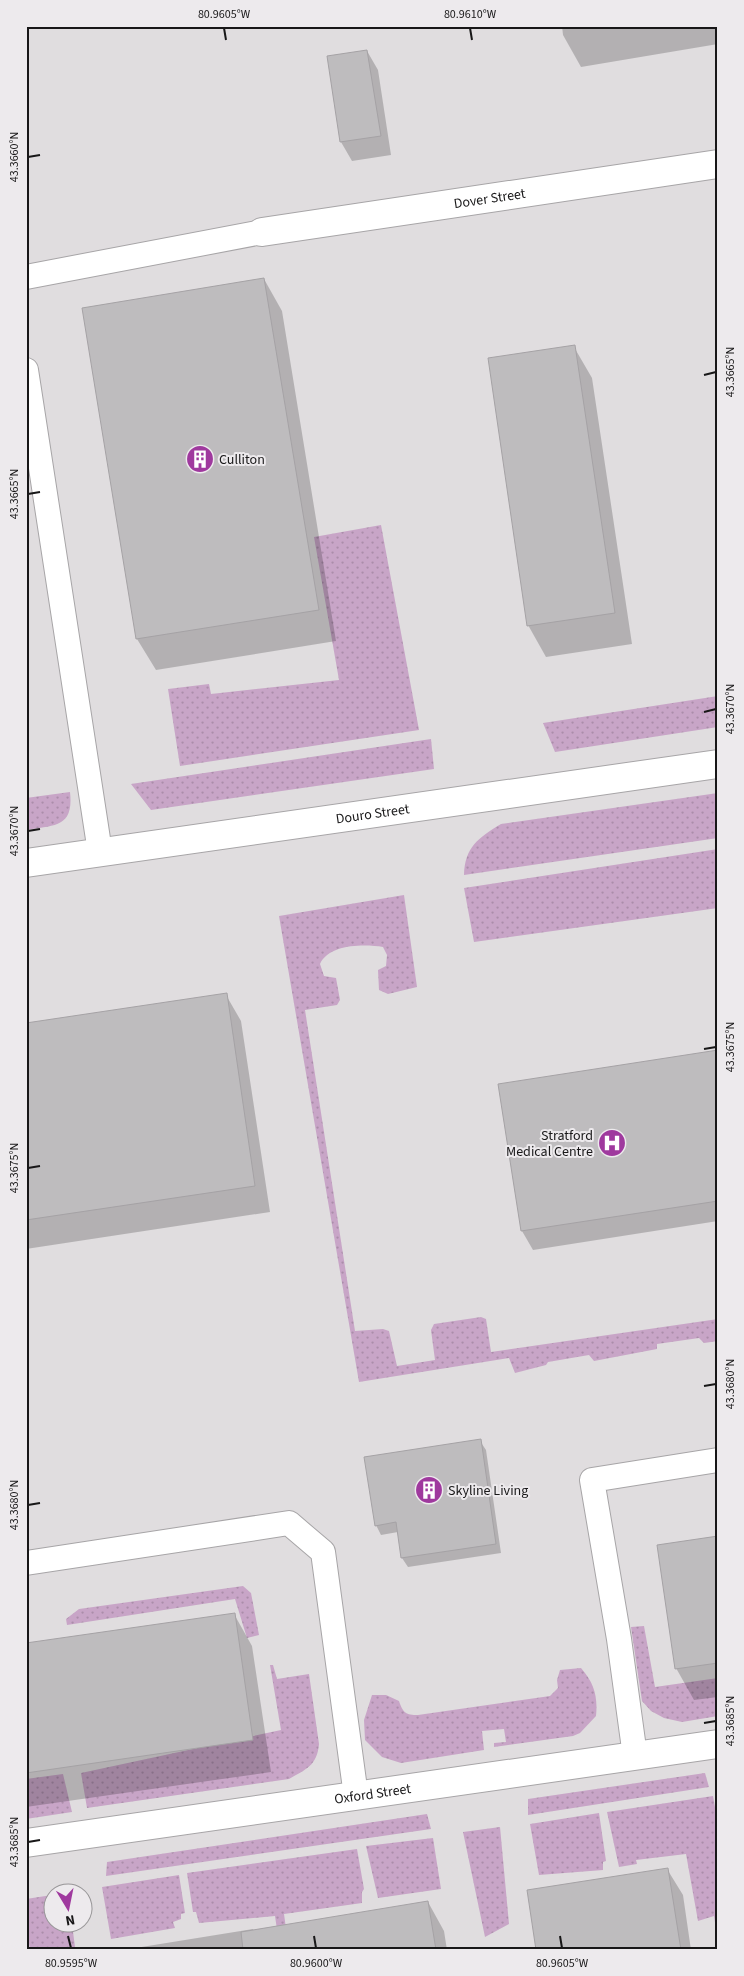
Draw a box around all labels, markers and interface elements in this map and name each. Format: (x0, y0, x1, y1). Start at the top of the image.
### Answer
text: 80.9605°W (198, 6, 251, 23)
text: 80.9610°W (444, 6, 497, 23)
text: 43.3660°N (6, 132, 23, 182)
street label: Dover Street (452, 184, 527, 214)
text: 43.3665°N (722, 347, 739, 397)
building icon: Culliton (185, 444, 215, 474)
place label: Culliton (219, 450, 265, 470)
text: 43.3665°N (6, 469, 23, 519)
text: 43.3670°N (722, 684, 739, 734)
street label: Douro Street (335, 799, 411, 830)
text: 43.3670°N (6, 806, 23, 856)
text: 43.3675°N (722, 1022, 739, 1072)
place label: Stratford Medical Centre (506, 1126, 593, 1162)
hospital icon: Stratford Medical Centre (597, 1128, 627, 1158)
text: 43.3675°N (6, 1143, 23, 1193)
text: 43.3680°N (722, 1359, 739, 1409)
building icon: Skyline Living (414, 1475, 444, 1505)
text: 43.3680°N (6, 1480, 23, 1530)
place label: Skyline Living (448, 1481, 528, 1501)
text: 43.3685°N (722, 1696, 739, 1746)
street label: Oxford Street (333, 1779, 413, 1810)
text: 43.3685°N (6, 1817, 23, 1867)
north arrow (42, 1884, 92, 1934)
text: N (64, 1909, 76, 1930)
text: 80.9595°W (45, 1955, 98, 1972)
text: 80.9600°W (290, 1955, 343, 1972)
text: 80.9605°W (536, 1955, 589, 1972)

